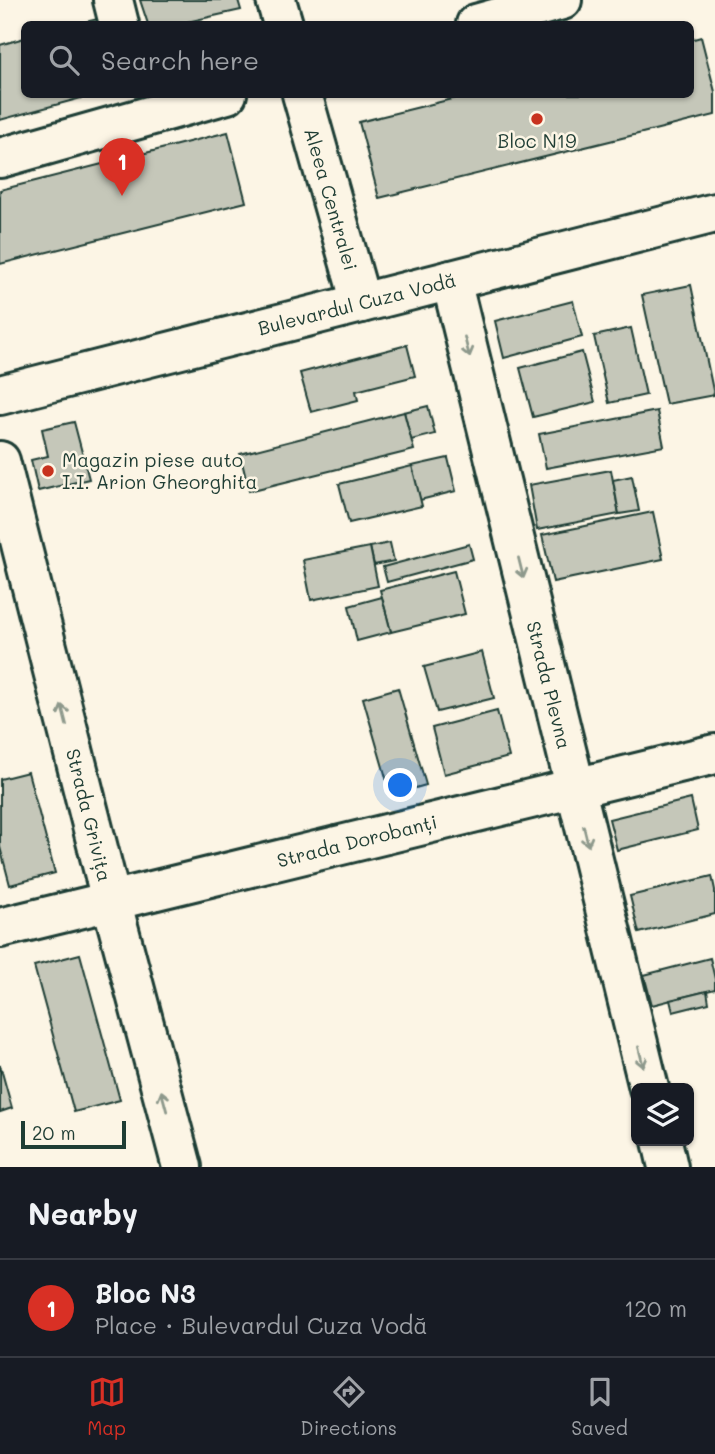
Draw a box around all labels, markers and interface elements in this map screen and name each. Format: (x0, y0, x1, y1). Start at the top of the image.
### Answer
search box (21, 21, 694, 98)
icon: search (45, 41, 83, 79)
text: Search here (101, 43, 259, 77)
marker: Bloc N19 (529, 111, 545, 127)
street label: Aleea Centralei (299, 125, 364, 273)
place label: Bloc N19 (498, 128, 576, 153)
pin: 1 (99, 138, 145, 196)
street label: Bulevardul Cuza Vodă (255, 267, 459, 340)
one-way arrow (461, 335, 474, 358)
place label: Magazin piese auto I.I. Arion Gheorghita (62, 447, 257, 494)
marker: Magazin piese auto I.I. Arion Gheorghita (40, 463, 56, 479)
one-way arrow (515, 556, 528, 579)
street label: Strada Plevna (522, 618, 577, 751)
one-way arrow (57, 704, 70, 727)
street label: Strada Grivița (60, 746, 118, 884)
your location (383, 768, 417, 802)
street label: Strada Dorobanți (274, 809, 440, 873)
one-way arrow (580, 825, 593, 847)
one-way arrow (635, 1045, 648, 1068)
map controls (631, 1083, 694, 1146)
button: layers (631, 1083, 694, 1146)
one-way arrow (157, 1090, 170, 1113)
scale bar (21, 1118, 126, 1150)
text: 20 m (32, 1120, 76, 1145)
text: Nearby (28, 1193, 138, 1233)
text: Bloc N3 (95, 1276, 196, 1310)
text: 1 (46, 1293, 56, 1323)
text: 120 m (624, 1293, 687, 1323)
text: Place · Bulevardul Cuza Vodă (95, 1310, 428, 1340)
tab: Map (87, 1373, 126, 1440)
tab: Directions (300, 1373, 397, 1440)
tab: Saved (571, 1373, 628, 1440)

